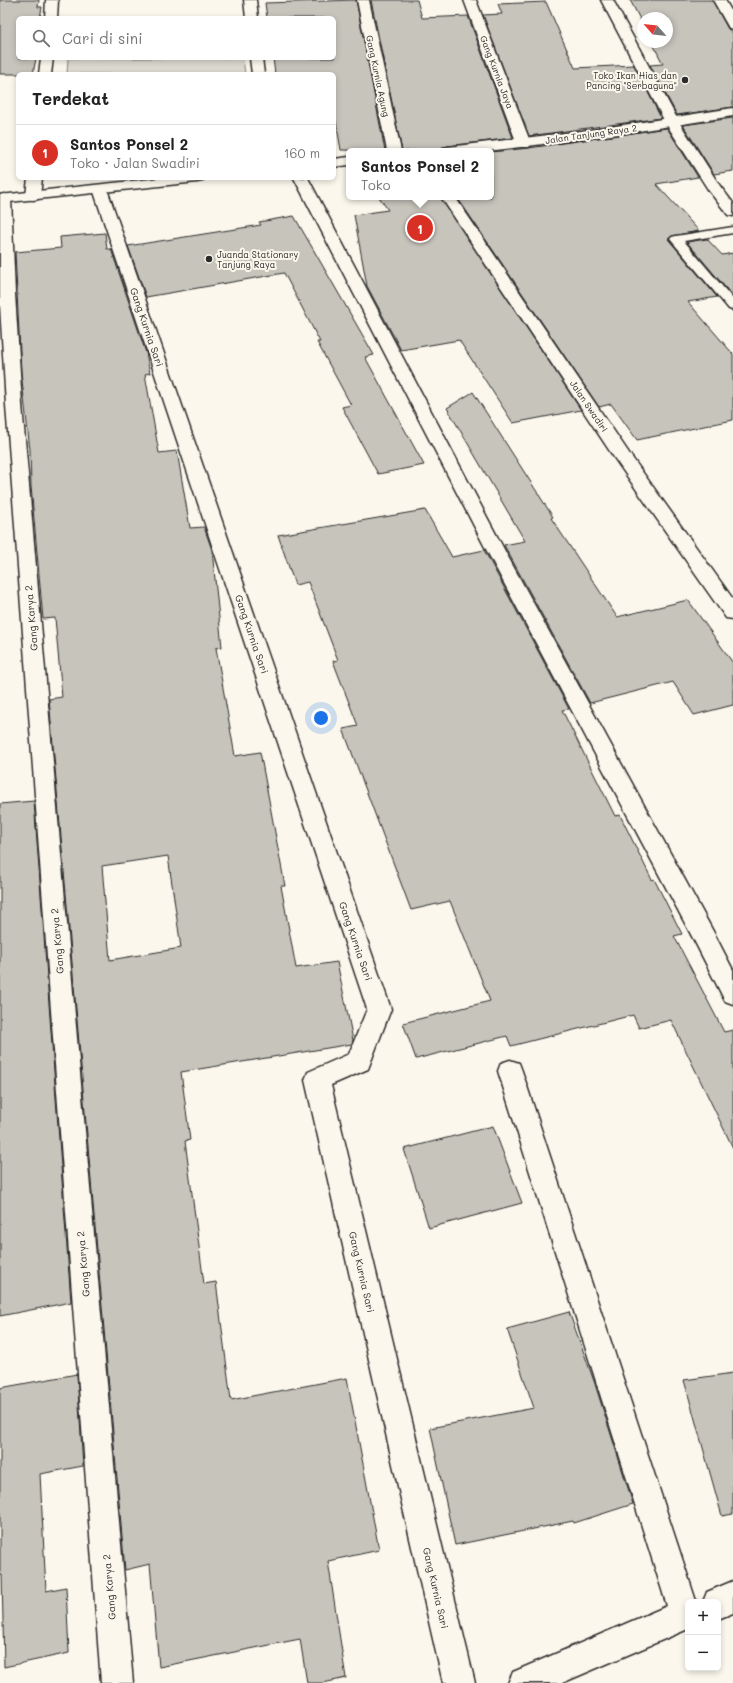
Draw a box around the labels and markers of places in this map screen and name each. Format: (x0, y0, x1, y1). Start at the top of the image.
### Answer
place label: Toko Ikan Hias dan Pancing "Serbaguna" (586, 70, 677, 91)
marker: Toko Ikan Hias dan Pancing "Serbaguna" (680, 75, 690, 85)
pin: 1 (407, 213, 433, 243)
place label: Juanda Stationary Tanjung Raya (217, 249, 298, 270)
marker: Juanda Stationary Tanjung Raya (204, 254, 214, 264)

